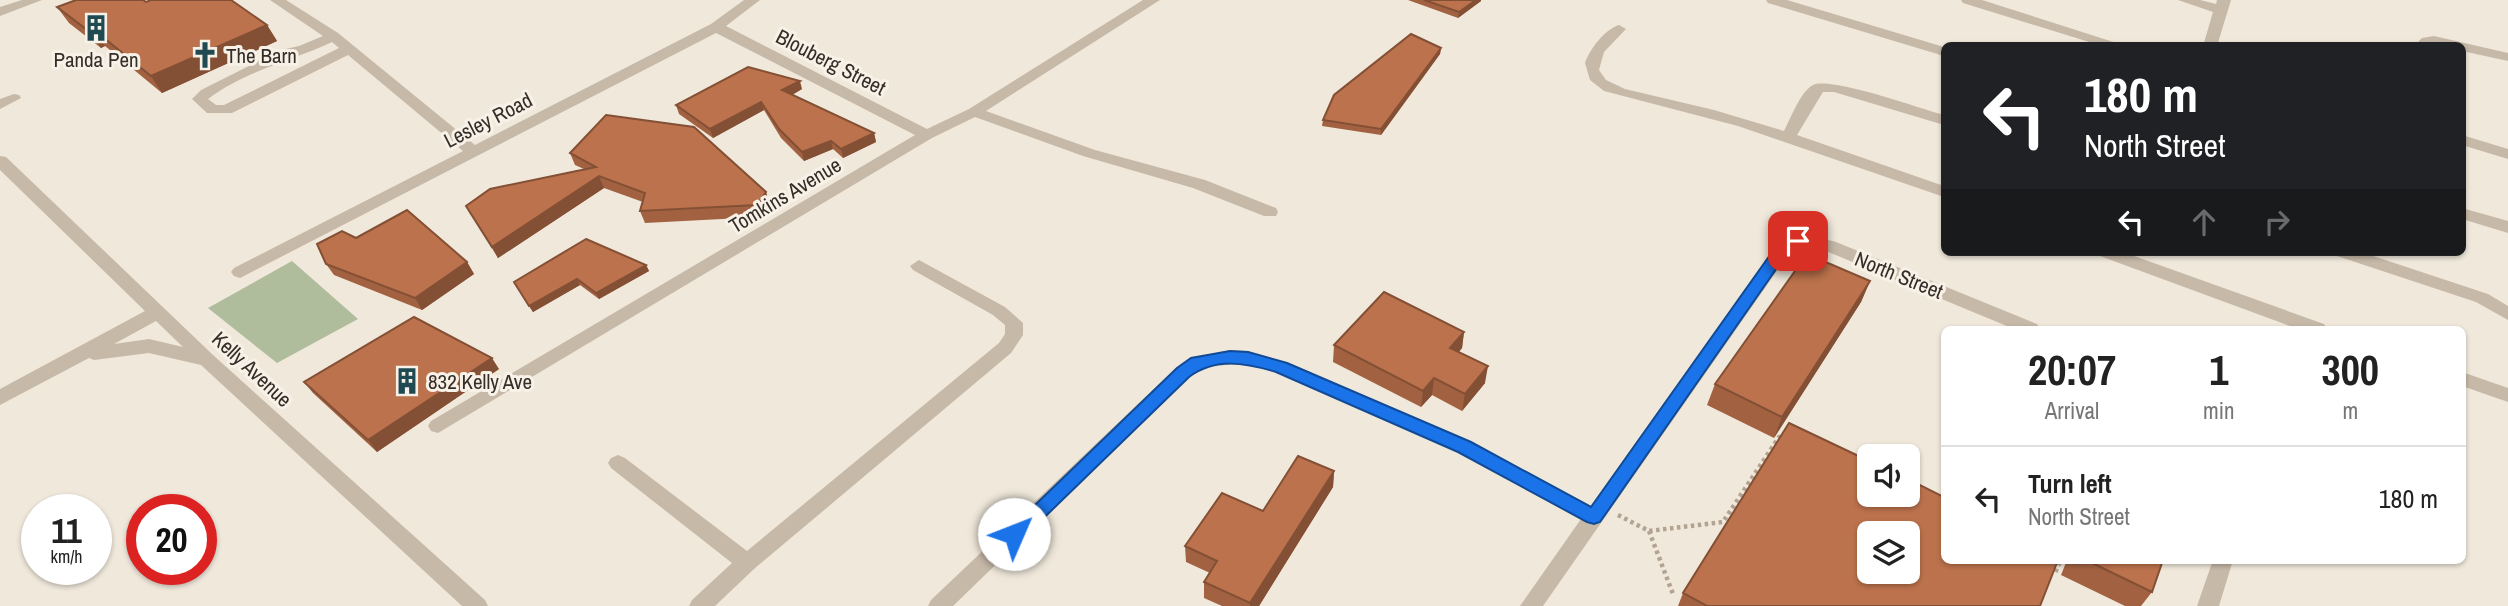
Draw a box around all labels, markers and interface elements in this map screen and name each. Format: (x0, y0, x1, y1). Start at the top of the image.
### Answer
building icon: Panda Pen (81, 13, 111, 43)
street label: Blouberg Street (771, 22, 891, 102)
church icon: The Barn (190, 40, 220, 70)
place label: The Barn (226, 41, 297, 70)
place label: Panda Pen (53, 45, 139, 74)
text: 180 m (2084, 61, 2198, 127)
icon: left (1969, 70, 2060, 161)
street label: Lesley Road (439, 85, 537, 155)
text: North Street (2084, 124, 2225, 167)
street label: Tomkins Avenue (724, 150, 846, 240)
icon: left (2112, 203, 2150, 241)
icon: ahead (2185, 203, 2223, 241)
icon: right (2258, 203, 2296, 241)
pin (1768, 211, 1828, 271)
icon: arrive (1779, 222, 1817, 260)
street label: North Street (1851, 244, 1948, 306)
street label: Kelly Avenue (206, 325, 298, 413)
text: 20:07 (2028, 342, 2116, 398)
text: 1 (2209, 342, 2228, 398)
text: 300 (2322, 342, 2379, 398)
building icon: 832 Kelly Ave (392, 366, 422, 396)
place label: 832 Kelly Ave (428, 367, 532, 396)
text: Arrival (2045, 395, 2099, 426)
text: min (2203, 395, 2235, 426)
text: m (2342, 395, 2358, 426)
map controls (1857, 444, 1920, 584)
button: sound (1857, 444, 1920, 507)
text: Turn left (2028, 466, 2112, 501)
icon: left (1969, 480, 2007, 518)
text: 180 m (2379, 481, 2438, 516)
speed limit sign: 20 (126, 494, 217, 585)
position arrow (977, 497, 1051, 571)
text: North Street (2028, 501, 2130, 532)
text: 11 (51, 507, 82, 554)
button: layers (1857, 521, 1920, 584)
text: km/h (51, 544, 83, 569)

